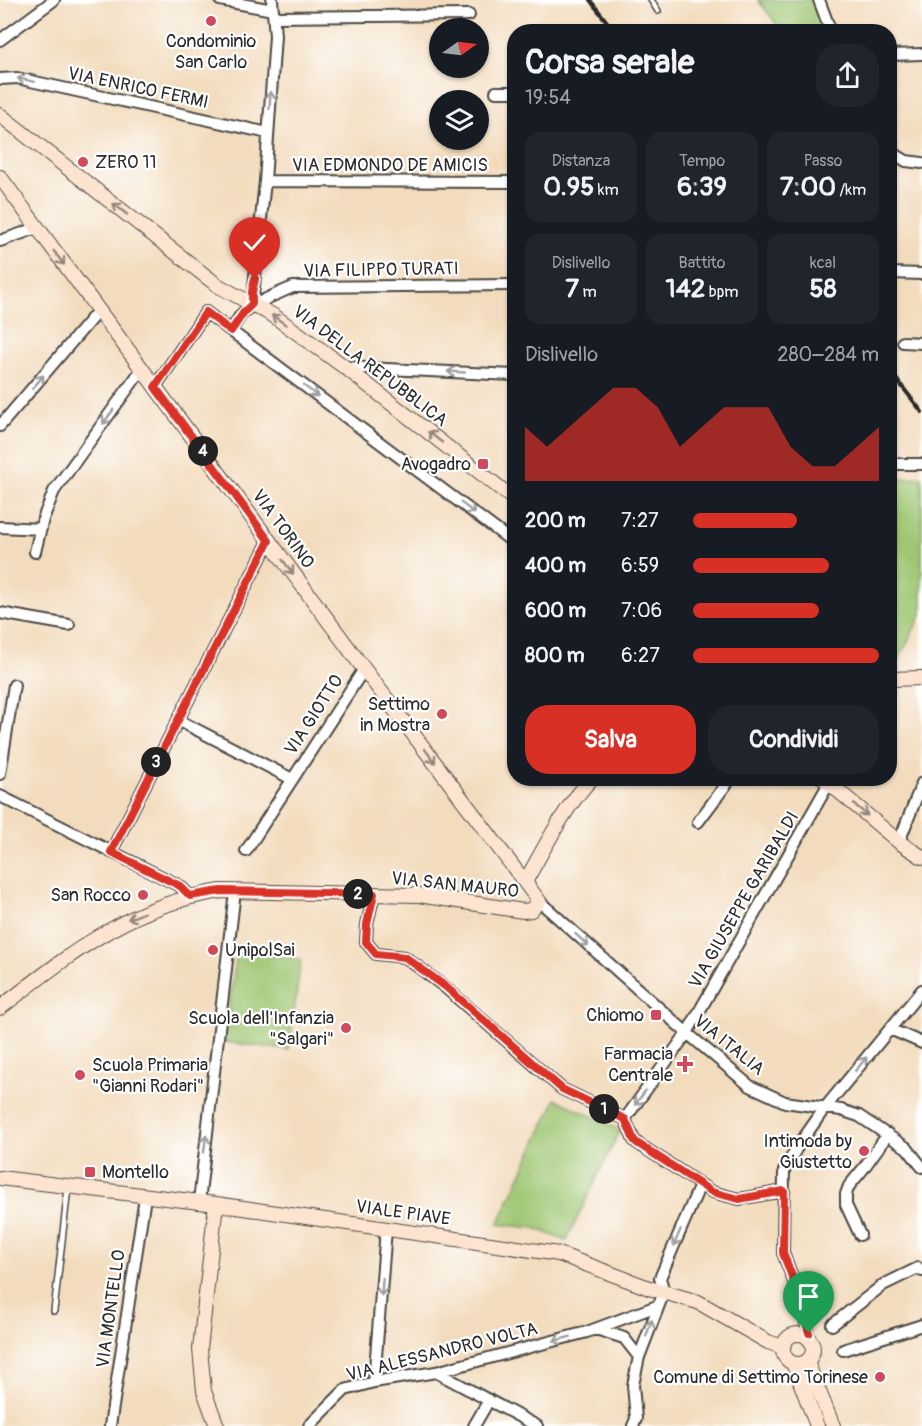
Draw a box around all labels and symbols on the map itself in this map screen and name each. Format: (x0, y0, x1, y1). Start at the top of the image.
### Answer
marker: Condominio San Carlo (204, 14, 218, 28)
north arrow (429, 18, 489, 78)
place label: Condominio San Carlo (166, 30, 257, 74)
street label: VIA ENRICO FERMI (66, 62, 210, 114)
one-way arrow (17, 74, 36, 86)
one-way arrow (265, 91, 276, 111)
place label: ZERO 11 (95, 151, 156, 174)
street label: VIA EDMONDO DE AMICIS (292, 154, 488, 177)
marker: ZERO 11 (76, 155, 90, 169)
one-way arrow (112, 202, 128, 215)
pin (229, 217, 280, 279)
one-way arrow (53, 250, 65, 266)
street label: VIA FILIPPO TURATI (303, 257, 459, 283)
street label: VIA DELLA REPUBBLICA (288, 300, 452, 432)
one-way arrow (271, 314, 288, 326)
one-way arrow (447, 367, 467, 378)
one-way arrow (31, 375, 45, 390)
one-way arrow (303, 385, 319, 397)
one-way arrow (102, 408, 114, 424)
one-way arrow (427, 430, 443, 443)
pin: 4 (188, 436, 218, 466)
place label: Avogadro (401, 453, 471, 476)
marker: Avogadro (476, 457, 490, 471)
street label: VIA TORINO (247, 485, 319, 573)
one-way arrow (459, 502, 475, 514)
one-way arrow (282, 558, 294, 574)
street label: VIA GIOTTO (279, 670, 349, 760)
place label: Settimo in Mostra (360, 693, 430, 737)
marker: Settimo in Mostra (435, 707, 449, 721)
pin: 3 (141, 747, 171, 777)
one-way arrow (424, 748, 436, 764)
one-way arrow (853, 803, 868, 817)
street label: VIA GIUSEPPE GARIBALDI (684, 807, 804, 993)
street label: VIA SAN MAURO (390, 867, 520, 903)
pin: 2 (343, 879, 373, 909)
place label: San Rocco (51, 884, 131, 907)
marker: San Rocco (136, 888, 150, 902)
one-way arrow (127, 911, 145, 922)
one-way arrow (575, 933, 590, 947)
place label: UnipolSai (225, 939, 295, 962)
marker: UnipolSai (206, 943, 220, 957)
place label: Chiomo (586, 1004, 644, 1027)
place label: Scuola dell'Infanzia "Salgari" (188, 1007, 334, 1051)
marker: Chiomo (649, 1008, 663, 1022)
street label: VIA ITALIA (689, 1009, 769, 1081)
marker: Scuola dell'Infanzia "Salgari" (339, 1021, 353, 1035)
place label: Farmacia Centrale (603, 1043, 673, 1087)
place label: Scuola Primaria "Gianni Rodari" (92, 1054, 208, 1098)
marker: Farmacia Centrale (678, 1057, 692, 1071)
one-way arrow (854, 1057, 868, 1072)
marker: Scuola Primaria "Gianni Rodari" (73, 1068, 87, 1082)
one-way arrow (634, 1089, 647, 1105)
pin: 1 (589, 1094, 619, 1124)
place label: Intimoda by Giustetto (764, 1130, 852, 1174)
one-way arrow (200, 1135, 211, 1155)
marker: Intimoda by Giustetto (857, 1144, 871, 1158)
place label: Montello (102, 1161, 169, 1184)
marker: Montello (83, 1165, 97, 1179)
street label: VIALE PIAVE (354, 1195, 452, 1231)
one-way arrow (671, 1229, 682, 1247)
street label: VIA MONTELLO (91, 1248, 131, 1370)
pin (783, 1271, 834, 1333)
one-way arrow (376, 1277, 387, 1297)
street label: VIA ALESSANDRO VOLTA (344, 1317, 540, 1387)
one-way arrow (645, 1320, 656, 1338)
one-way arrow (553, 1333, 572, 1345)
place label: Comune di Settimo Torinese (653, 1366, 868, 1389)
marker: Comune di Settimo Torinese (873, 1370, 887, 1384)

